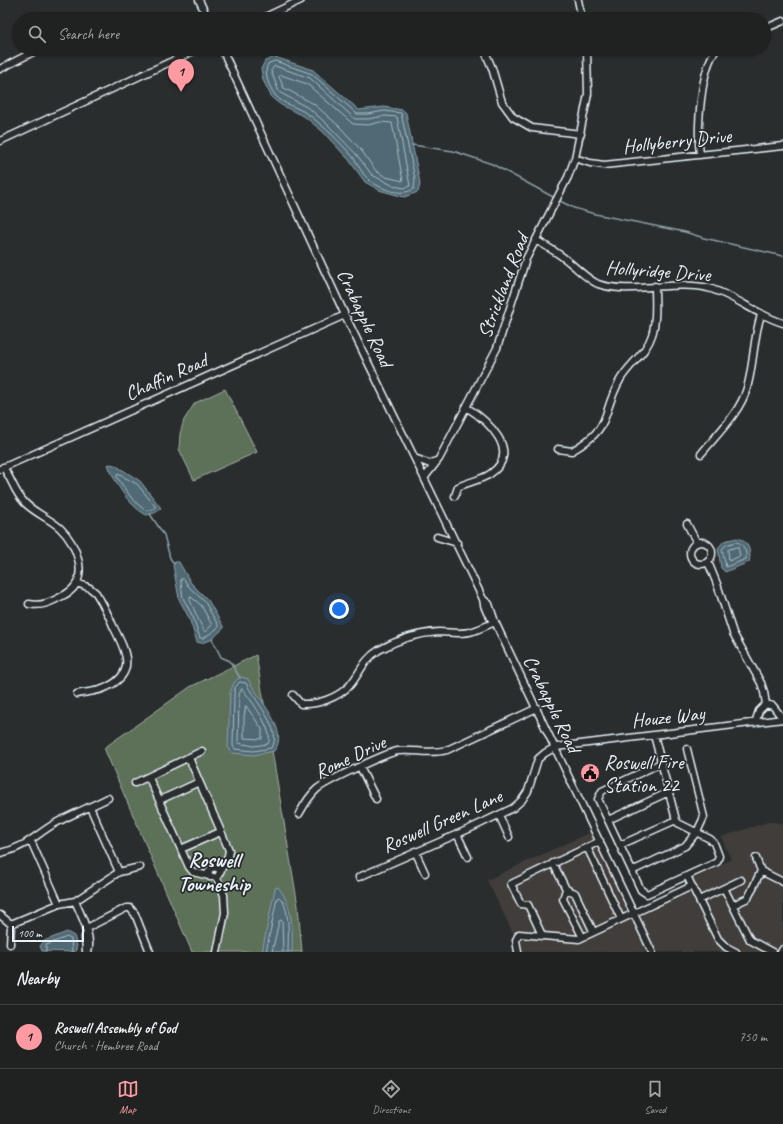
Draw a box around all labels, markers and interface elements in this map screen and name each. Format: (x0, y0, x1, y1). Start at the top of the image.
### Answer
search box (12, 12, 771, 56)
icon: search (26, 23, 48, 45)
text: Search here (58, 25, 119, 44)
pin: 1 (168, 59, 194, 92)
street label: Hollyberry Drive (622, 123, 734, 159)
street label: Strickland Road (472, 227, 535, 342)
street label: Hollyridge Drive (605, 255, 713, 287)
street label: Crabapple Road (331, 265, 400, 374)
street label: Chaffin Road (121, 347, 214, 406)
your location (329, 599, 349, 619)
street label: Crabapple Road (518, 651, 588, 760)
street label: Houze Way (630, 701, 707, 733)
street label: Rome Drive (310, 729, 391, 784)
place label: Roswell Fire Station 22 (604, 750, 685, 798)
public building icon: Roswell Fire Station 22 (579, 762, 601, 784)
street label: Roswell Green Lane (378, 783, 507, 859)
district label: Roswell Towneship (178, 847, 252, 897)
scale bar (12, 924, 84, 943)
text: 100 m (18, 926, 42, 940)
text: Nearby (16, 968, 59, 989)
text: Roswell Assembly of God (54, 1019, 177, 1038)
text: 1 (26, 1029, 32, 1045)
text: 750 m (739, 1029, 767, 1045)
text: Church · Hembree Road (54, 1038, 158, 1054)
tab: Map (117, 1078, 139, 1116)
tab: Directions (372, 1078, 411, 1116)
tab: Saved (644, 1078, 666, 1116)

